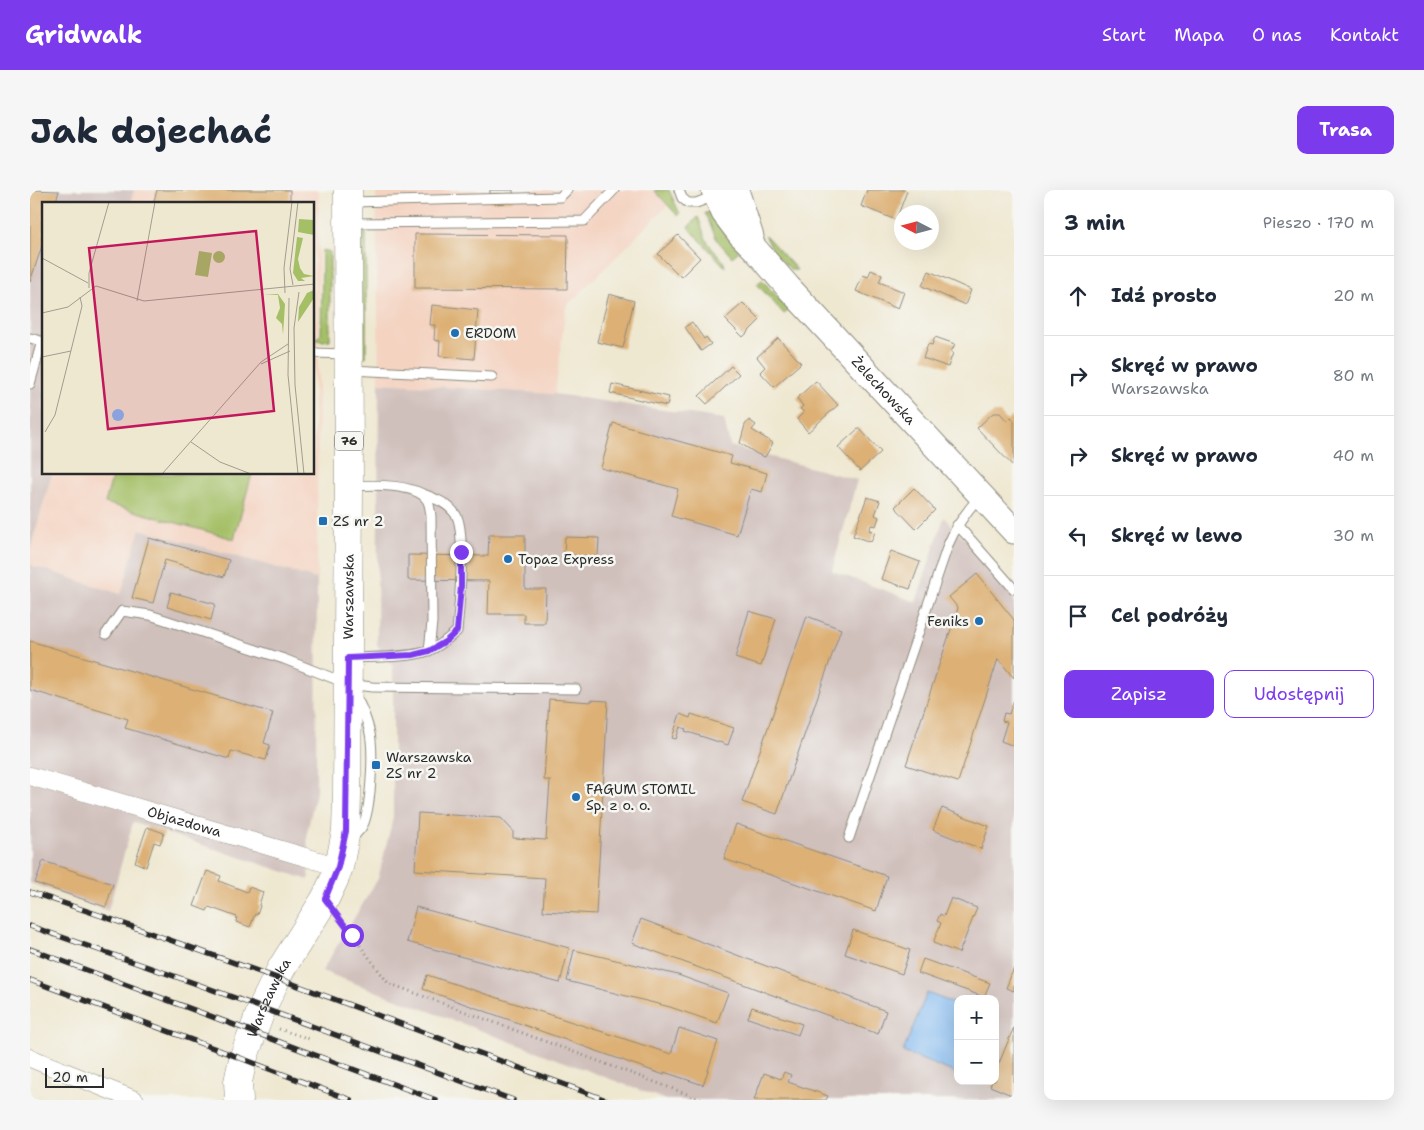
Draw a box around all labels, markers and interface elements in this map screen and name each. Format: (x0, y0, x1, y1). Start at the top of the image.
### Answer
text: Gridwalk (25, 19, 142, 51)
text: Start (1102, 23, 1146, 47)
text: Mapa (1174, 23, 1224, 47)
text: O nas (1252, 23, 1302, 47)
text: Kontakt (1330, 23, 1399, 47)
button: Trasa (1297, 106, 1394, 154)
text: Jak dojechać (30, 107, 272, 154)
inset map (42, 202, 315, 475)
north arrow (894, 205, 939, 250)
text: 3 min (1064, 209, 1125, 237)
text: Pieszo · 170 m (1263, 212, 1374, 233)
icon: ahead (1064, 282, 1092, 310)
text: Idź prosto (1111, 283, 1217, 308)
text: 20 m (1333, 285, 1374, 306)
place label: ERDOM (465, 324, 516, 342)
marker: ERDOM (449, 327, 461, 339)
street label: Żelechowska (848, 353, 920, 428)
text: Skręć w prawo (1111, 353, 1258, 378)
icon: right (1064, 362, 1092, 390)
text: 80 m (1333, 365, 1374, 386)
text: Warszawska (1111, 378, 1209, 399)
road number: 76 (335, 432, 363, 450)
icon: right (1064, 442, 1092, 470)
text: Skręć w prawo (1111, 443, 1258, 468)
text: 40 m (1332, 445, 1374, 466)
place label: ZS nr 2 (333, 512, 384, 530)
marker: ZS nr 2 (317, 515, 329, 527)
icon: left (1064, 522, 1092, 550)
text: Skręć w lewo (1111, 523, 1243, 548)
text: 30 m (1333, 525, 1374, 546)
route end (450, 541, 473, 564)
place label: Topaz Express (518, 550, 614, 568)
marker: Topaz Express (502, 553, 514, 565)
street label: Warszawska (339, 554, 358, 640)
icon: arrive (1064, 602, 1092, 630)
text: Cel podróży (1111, 603, 1228, 628)
place label: Feniks (927, 612, 969, 630)
marker: Feniks (973, 615, 985, 627)
button: Zapisz (1064, 670, 1214, 718)
button: Udostępnij (1224, 670, 1374, 718)
place label: Warszawska ZS nr 2 (386, 748, 472, 782)
marker: Warszawska ZS nr 2 (370, 759, 382, 771)
place label: FAGUM STOMIL Sp. z o. o. (586, 780, 696, 814)
marker: FAGUM STOMIL Sp. z o. o. (570, 791, 582, 803)
street label: Objazdowa (145, 802, 224, 841)
route start (341, 924, 364, 947)
street label: Warszawska (243, 954, 295, 1040)
map controls (954, 995, 999, 1085)
button: + (954, 995, 999, 1040)
button: − (954, 1040, 999, 1085)
scale bar (45, 1065, 104, 1088)
text: 20 m (52, 1068, 88, 1086)

